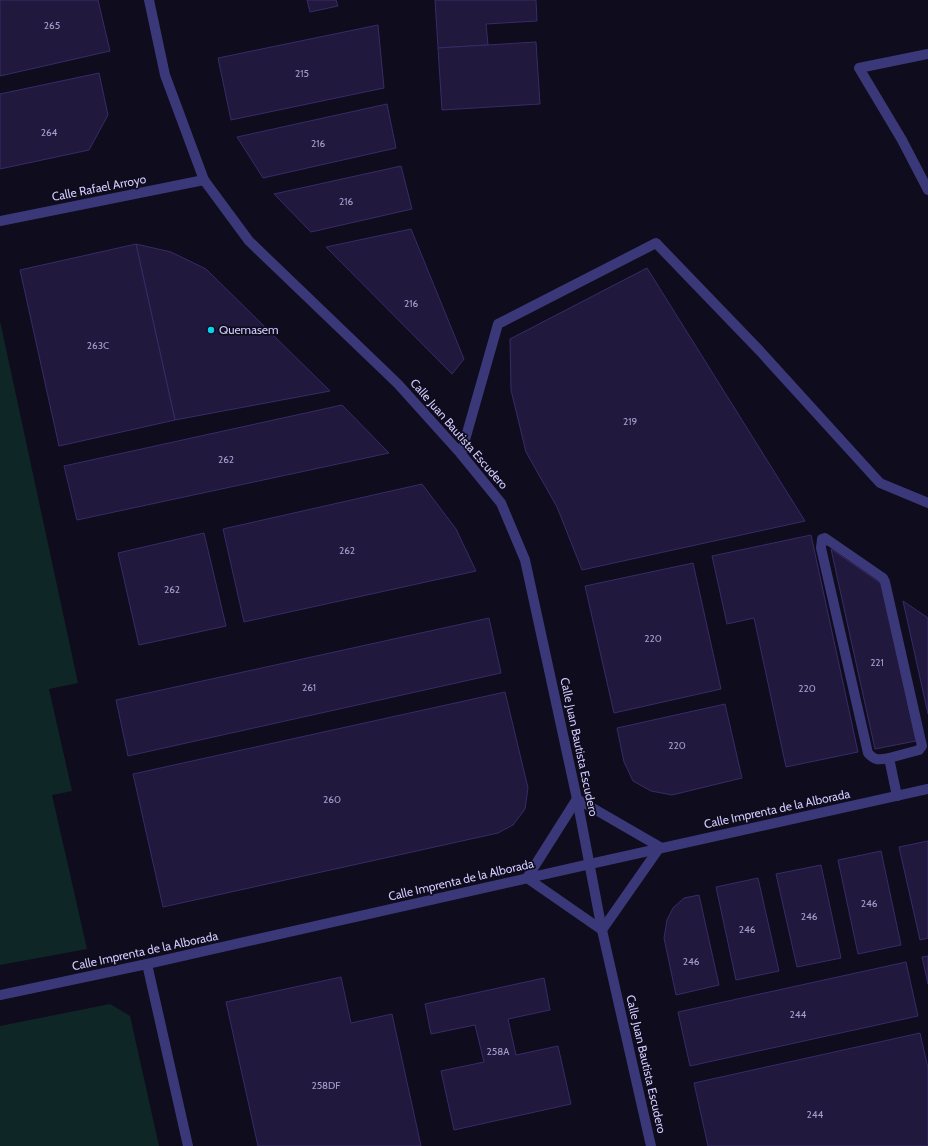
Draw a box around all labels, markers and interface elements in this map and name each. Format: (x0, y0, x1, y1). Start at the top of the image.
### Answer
house number: 265 (44, 19, 60, 32)
house number: 215 (295, 67, 309, 80)
house number: 264 (41, 126, 58, 139)
house number: 216 (311, 137, 325, 150)
street label: Calle Rafael Arroyo (51, 171, 148, 204)
house number: 216 (339, 195, 353, 208)
house number: 216 (404, 297, 418, 310)
place label: Quemasem (219, 322, 279, 337)
marker: Quemasem (206, 325, 216, 335)
house number: 263C (87, 339, 109, 352)
street label: Calle Juan Bautista Escudero (407, 375, 512, 492)
house number: 219 (623, 415, 637, 428)
house number: 262 (218, 453, 234, 466)
house number: 262 (339, 544, 355, 557)
house number: 262 (164, 583, 180, 596)
house number: 220 (644, 632, 662, 645)
house number: 221 (870, 656, 884, 669)
street label: Calle Juan Bautista Escudero (557, 676, 602, 818)
house number: 261 (302, 681, 316, 694)
house number: 220 (798, 682, 816, 695)
house number: 220 (668, 739, 686, 752)
street label: Calle Imprenta de la Alborada (703, 786, 851, 831)
house number: 260 (323, 793, 341, 806)
street label: Calle Imprenta de la Alborada (387, 855, 535, 904)
house number: 246 (861, 897, 878, 910)
house number: 246 (801, 910, 818, 923)
house number: 246 (739, 923, 756, 936)
street label: Calle Imprenta de la Alborada (71, 928, 219, 973)
house number: 246 (683, 955, 700, 968)
street label: Calle Juan Bautista Escudero (623, 993, 670, 1135)
house number: 244 (790, 1008, 807, 1021)
house number: 258A (487, 1045, 510, 1058)
house number: 258DF (311, 1079, 341, 1092)
house number: 244 (807, 1108, 824, 1121)

